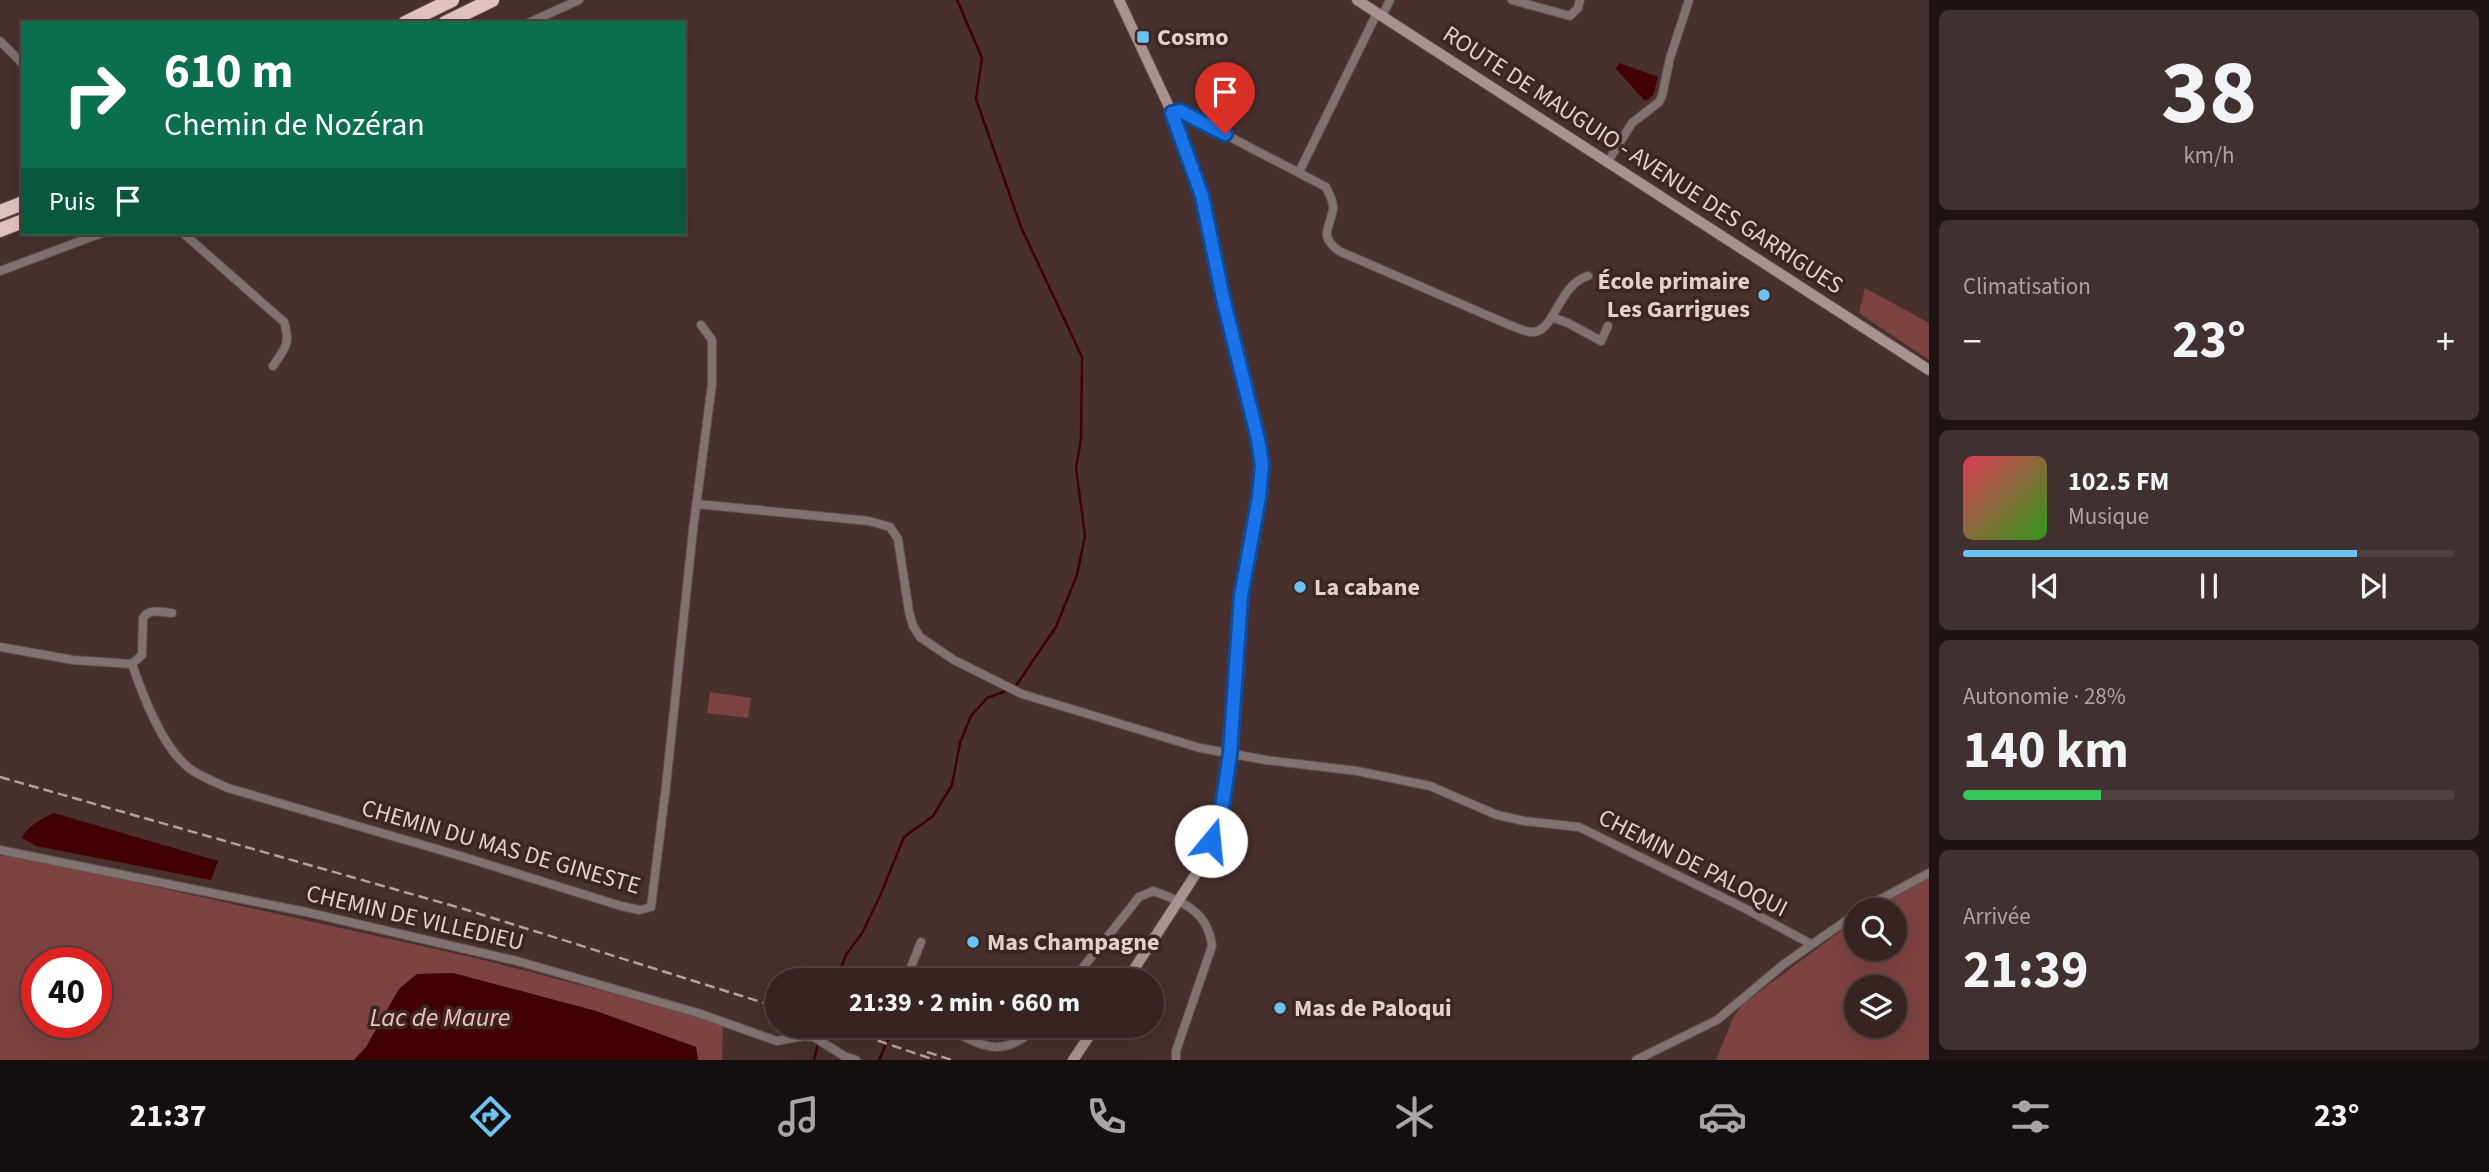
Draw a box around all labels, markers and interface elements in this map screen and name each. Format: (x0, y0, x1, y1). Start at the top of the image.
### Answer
street label: ROUTE DE MAUGUIO - AVENUE DES GARRIGUES (1436, 17, 1850, 303)
place label: Cosmo (1157, 20, 1229, 55)
marker: Cosmo (1135, 29, 1151, 45)
text: 38 (2161, 29, 2257, 158)
text: 610 m (164, 37, 293, 107)
icon: right (49, 49, 140, 140)
pin (1195, 62, 1255, 134)
icon: arrive (1206, 73, 1244, 111)
text: Chemin de Nozéran (164, 102, 425, 148)
text: km/h (2183, 139, 2235, 172)
icon: arrive (109, 182, 147, 220)
text: Puis (49, 183, 95, 220)
place label: École primaire Les Garrigues (1598, 264, 1750, 327)
text: Climatisation (1963, 270, 2091, 303)
marker: École primaire Les Garrigues (1756, 287, 1772, 303)
text: 23° (2172, 304, 2246, 378)
text: − (1963, 315, 1982, 369)
text: + (2436, 315, 2455, 369)
text: 102.5 FM (2068, 463, 2169, 500)
text: Musique (2068, 500, 2149, 533)
icon: previous (2026, 567, 2064, 605)
icon: pause (2190, 567, 2228, 605)
icon: next (2354, 567, 2392, 605)
place label: La cabane (1314, 570, 1420, 605)
marker: La cabane (1292, 579, 1308, 595)
text: Autonomie · 28% (1963, 680, 2126, 713)
text: 140 km (1963, 714, 2129, 788)
street label: CHEMIN DU MAS DE GINESTE (357, 790, 645, 904)
street label: CHEMIN DE PALOQUI (1592, 800, 1794, 926)
position arrow (1174, 804, 1248, 878)
street label: CHEMIN DE VILLEDIEU (303, 876, 527, 960)
map controls (1844, 898, 1907, 1038)
button: search (1844, 898, 1907, 961)
text: Arrivée (1963, 900, 2031, 933)
place label: Mas Champagne (987, 925, 1159, 960)
marker: Mas Champagne (965, 934, 981, 950)
text: 21:39 (1963, 934, 2088, 1008)
speed limit sign: 40 (21, 947, 112, 1038)
button: layers (1844, 975, 1907, 1038)
text: 21:39 · 2 min · 660 m (849, 984, 1080, 1021)
place label: Mas de Paloqui (1294, 991, 1452, 1026)
water label: Lac de Maure (370, 999, 510, 1036)
marker: Mas de Paloqui (1272, 1000, 1288, 1016)
icon: directions (466, 1092, 515, 1141)
icon: music (774, 1092, 823, 1141)
icon: phone (1082, 1092, 1131, 1141)
icon: climate (1390, 1092, 1439, 1141)
icon: car (1698, 1092, 1747, 1141)
icon: filters (2006, 1092, 2055, 1141)
text: 21:37 (130, 1093, 207, 1139)
text: 23° (2314, 1093, 2359, 1139)

